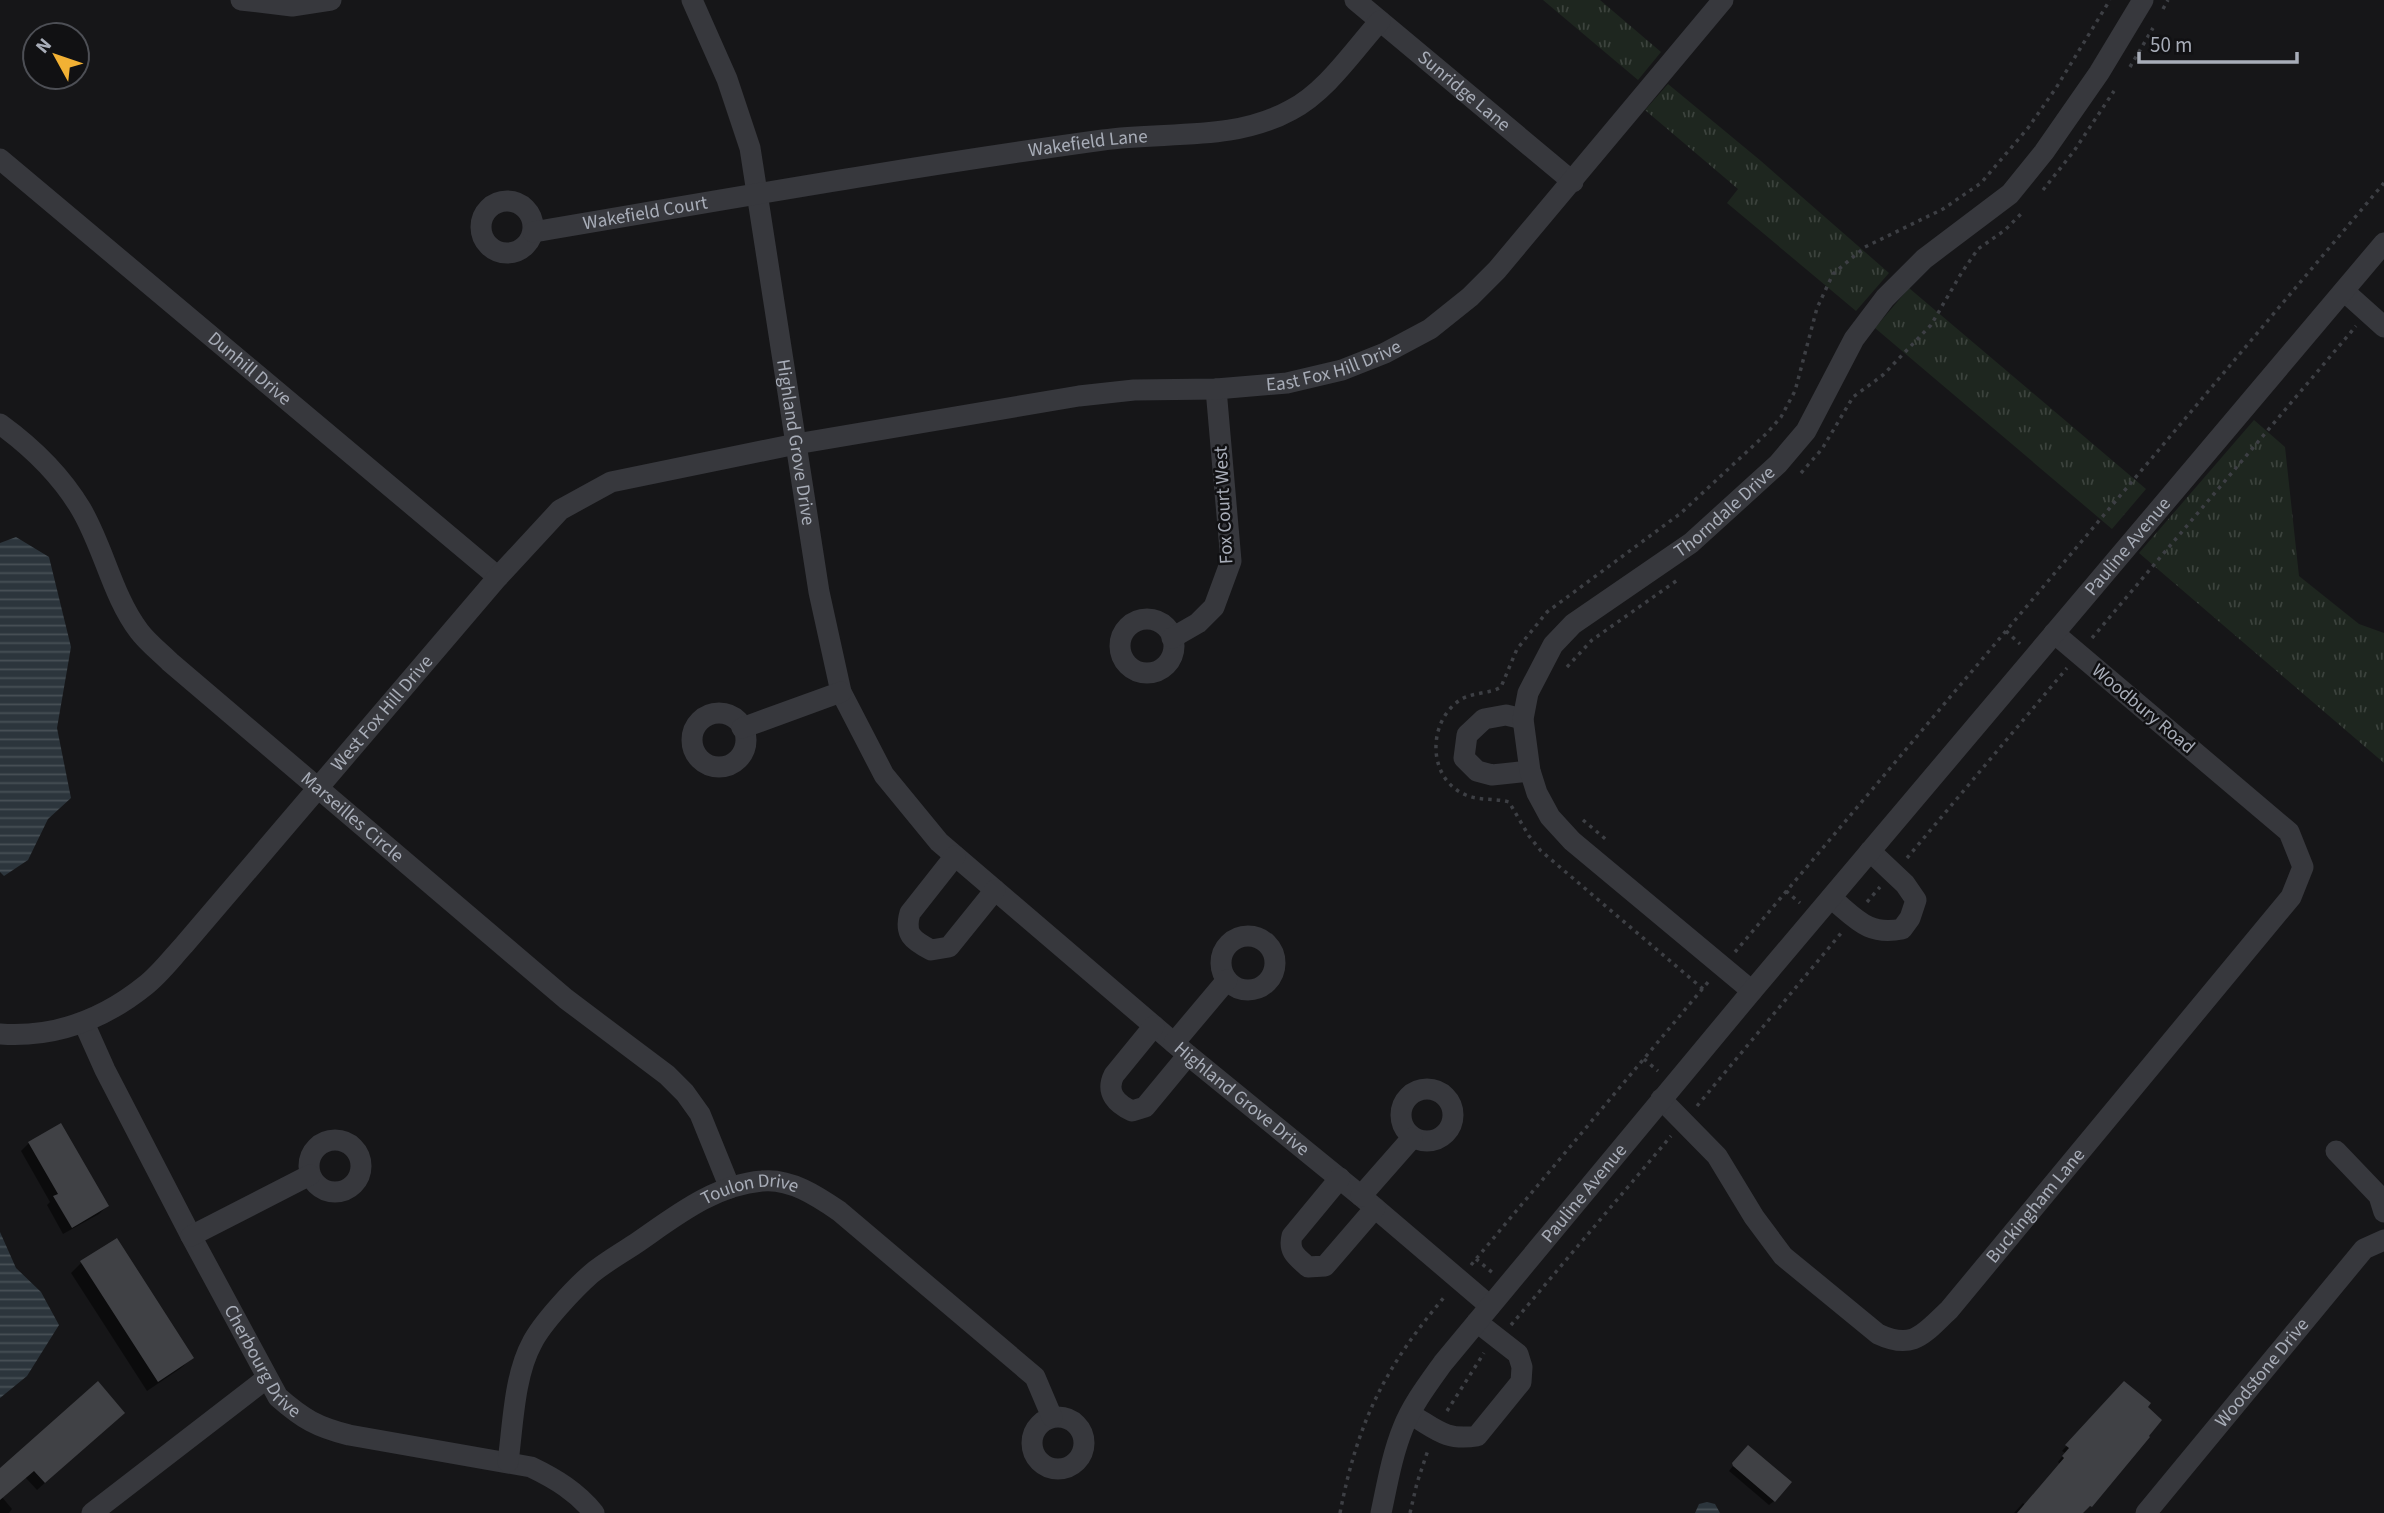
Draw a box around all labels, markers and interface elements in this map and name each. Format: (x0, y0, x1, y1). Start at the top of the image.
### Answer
north arrow (21, 21, 91, 91)
scale bar (2139, 21, 2296, 65)
text: 50 m (2150, 30, 2192, 60)
text: N (30, 33, 59, 60)
street label: Sunridge Lane (1412, 44, 1516, 138)
street label: Wakefield Lane (1026, 123, 1148, 164)
street label: Wakefield Court (581, 189, 710, 237)
street label: Dunhill Drive (202, 325, 298, 412)
street label: East Fox Hill Drive (1265, 333, 1406, 398)
street label: Highland Grove Drive (770, 357, 822, 527)
street label: Fox Court West (1207, 445, 1241, 565)
street label: Thorndale Drive (1668, 460, 1781, 564)
street label: Pauline Avenue (2078, 491, 2177, 602)
street label: West Fox Hill Drive (324, 649, 439, 777)
street label: Woodbury Road (2086, 658, 2200, 760)
street label: Marseilles Circle (295, 765, 410, 869)
street label: Highland Grove Drive (1168, 1035, 1315, 1162)
street label: Pauline Avenue (1535, 1138, 1633, 1249)
street label: Buckingham Lane (1980, 1142, 2091, 1269)
street label: Toulon Drive (696, 1167, 803, 1212)
street label: Cherbourg Drive (217, 1300, 307, 1424)
street label: Woodstone Drive (2208, 1312, 2315, 1433)

